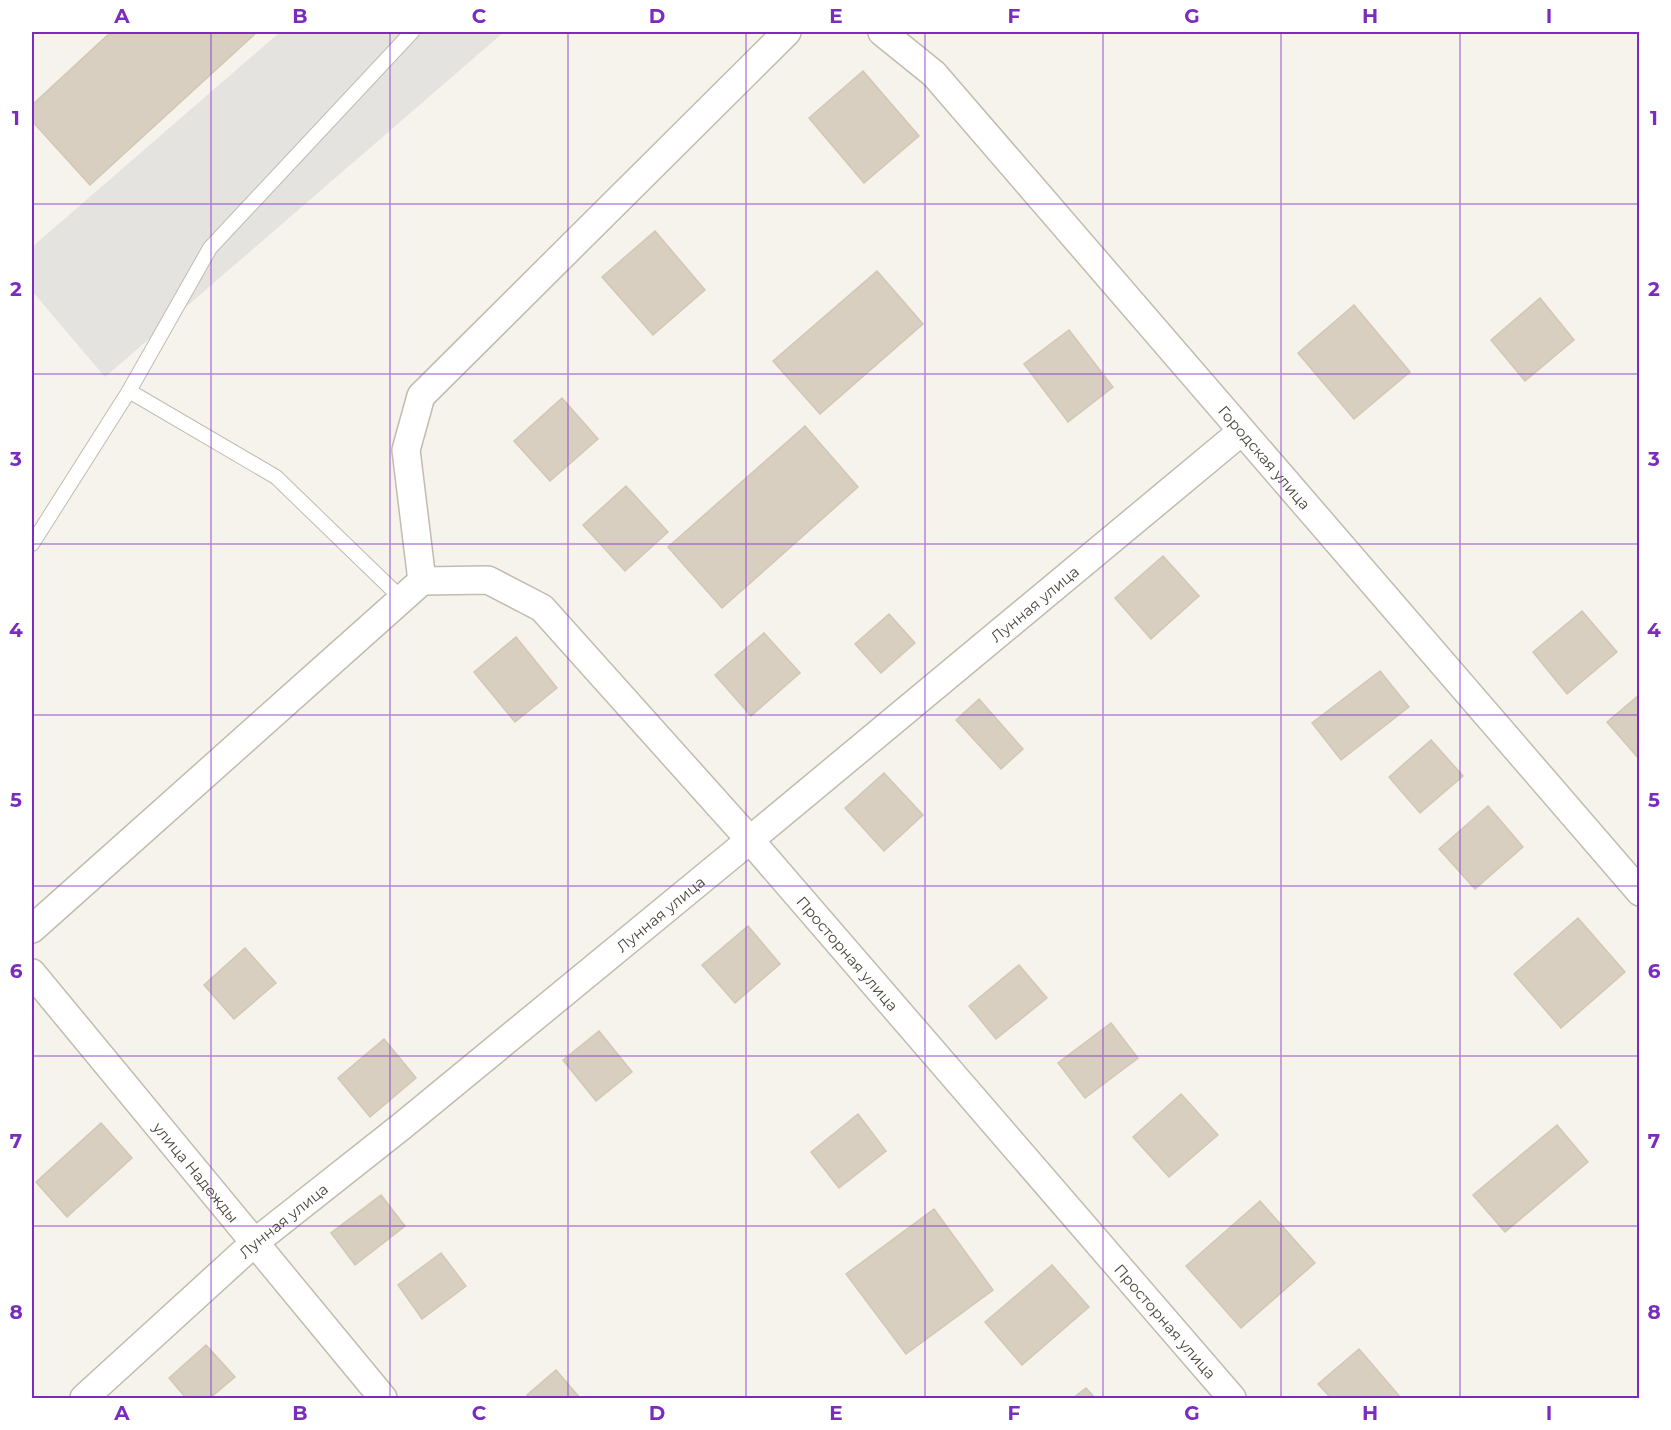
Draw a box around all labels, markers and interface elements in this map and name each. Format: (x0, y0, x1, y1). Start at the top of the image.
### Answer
text: A (113, 4, 130, 28)
text: B (292, 4, 308, 28)
text: C (472, 4, 487, 28)
text: D (649, 4, 665, 28)
text: E (829, 4, 843, 28)
text: F (1008, 4, 1021, 28)
text: G (1184, 4, 1200, 28)
text: H (1362, 4, 1378, 28)
text: I (1546, 4, 1552, 28)
text: 1 (12, 106, 20, 130)
text: 1 (1650, 106, 1658, 130)
text: 2 (10, 277, 22, 301)
text: 2 (1648, 277, 1660, 301)
street label: Городская улица (1215, 401, 1315, 513)
text: 3 (9, 447, 22, 471)
text: 3 (1647, 447, 1660, 471)
street label: Лунная улица (986, 561, 1082, 646)
text: 4 (9, 618, 23, 642)
text: 4 (1647, 618, 1661, 642)
text: 5 (10, 788, 22, 812)
text: 5 (1648, 788, 1660, 812)
street label: Лунная улица (612, 872, 708, 956)
street label: Просторная улица (793, 892, 903, 1015)
text: 6 (10, 959, 23, 983)
text: 6 (1648, 959, 1661, 983)
street label: улица Надежды (149, 1117, 243, 1226)
text: 7 (10, 1129, 22, 1153)
text: 7 (1648, 1129, 1660, 1153)
street label: Лунная улица (235, 1179, 332, 1262)
street label: Просторная улица (1111, 1260, 1220, 1382)
text: 8 (9, 1300, 23, 1324)
text: 8 (1647, 1300, 1661, 1324)
text: A (113, 1401, 130, 1425)
text: B (292, 1401, 308, 1425)
text: C (472, 1401, 487, 1425)
text: D (649, 1401, 665, 1425)
text: E (829, 1401, 843, 1425)
text: F (1008, 1401, 1021, 1425)
text: G (1184, 1401, 1200, 1425)
text: H (1362, 1401, 1378, 1425)
text: I (1546, 1401, 1552, 1425)

